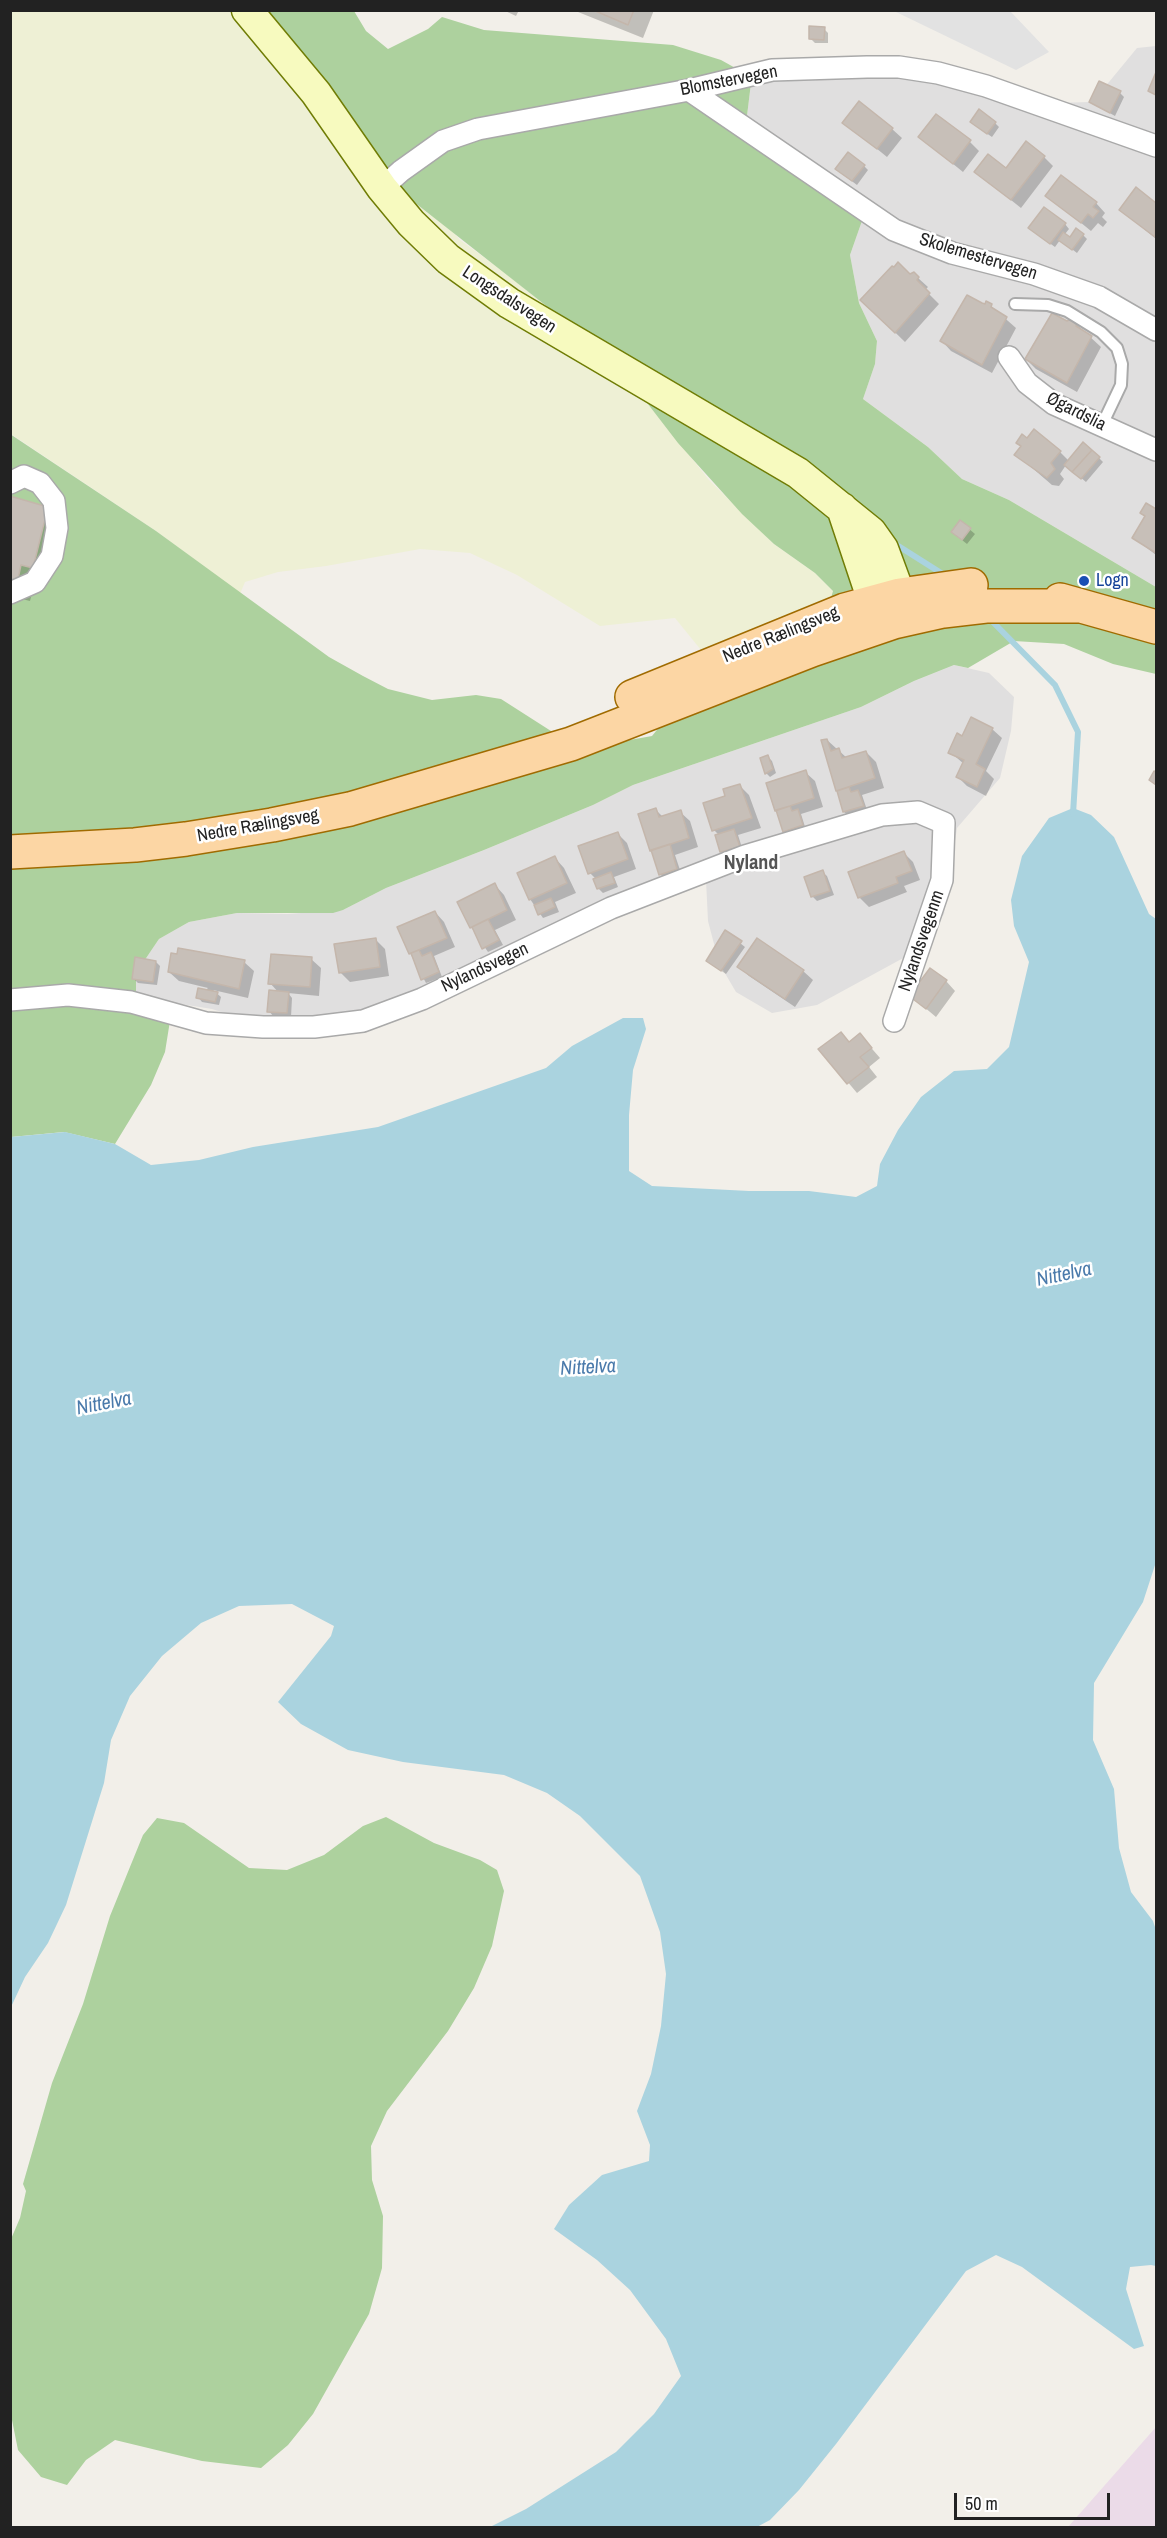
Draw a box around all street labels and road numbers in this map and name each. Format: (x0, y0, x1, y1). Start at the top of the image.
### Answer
street label: Blomstervegen (679, 61, 779, 101)
street label: Skolemestervegen (916, 229, 1040, 285)
street label: Longsdalsvegen (458, 262, 560, 338)
street label: Øgardslia (1043, 388, 1109, 436)
street label: Nedre Rælingsveg (720, 602, 842, 668)
street label: Nedre Rælingsveg (196, 805, 320, 847)
street label: Nylandsvegenm (895, 887, 949, 995)
street label: Nylandsvegen (438, 938, 532, 998)

